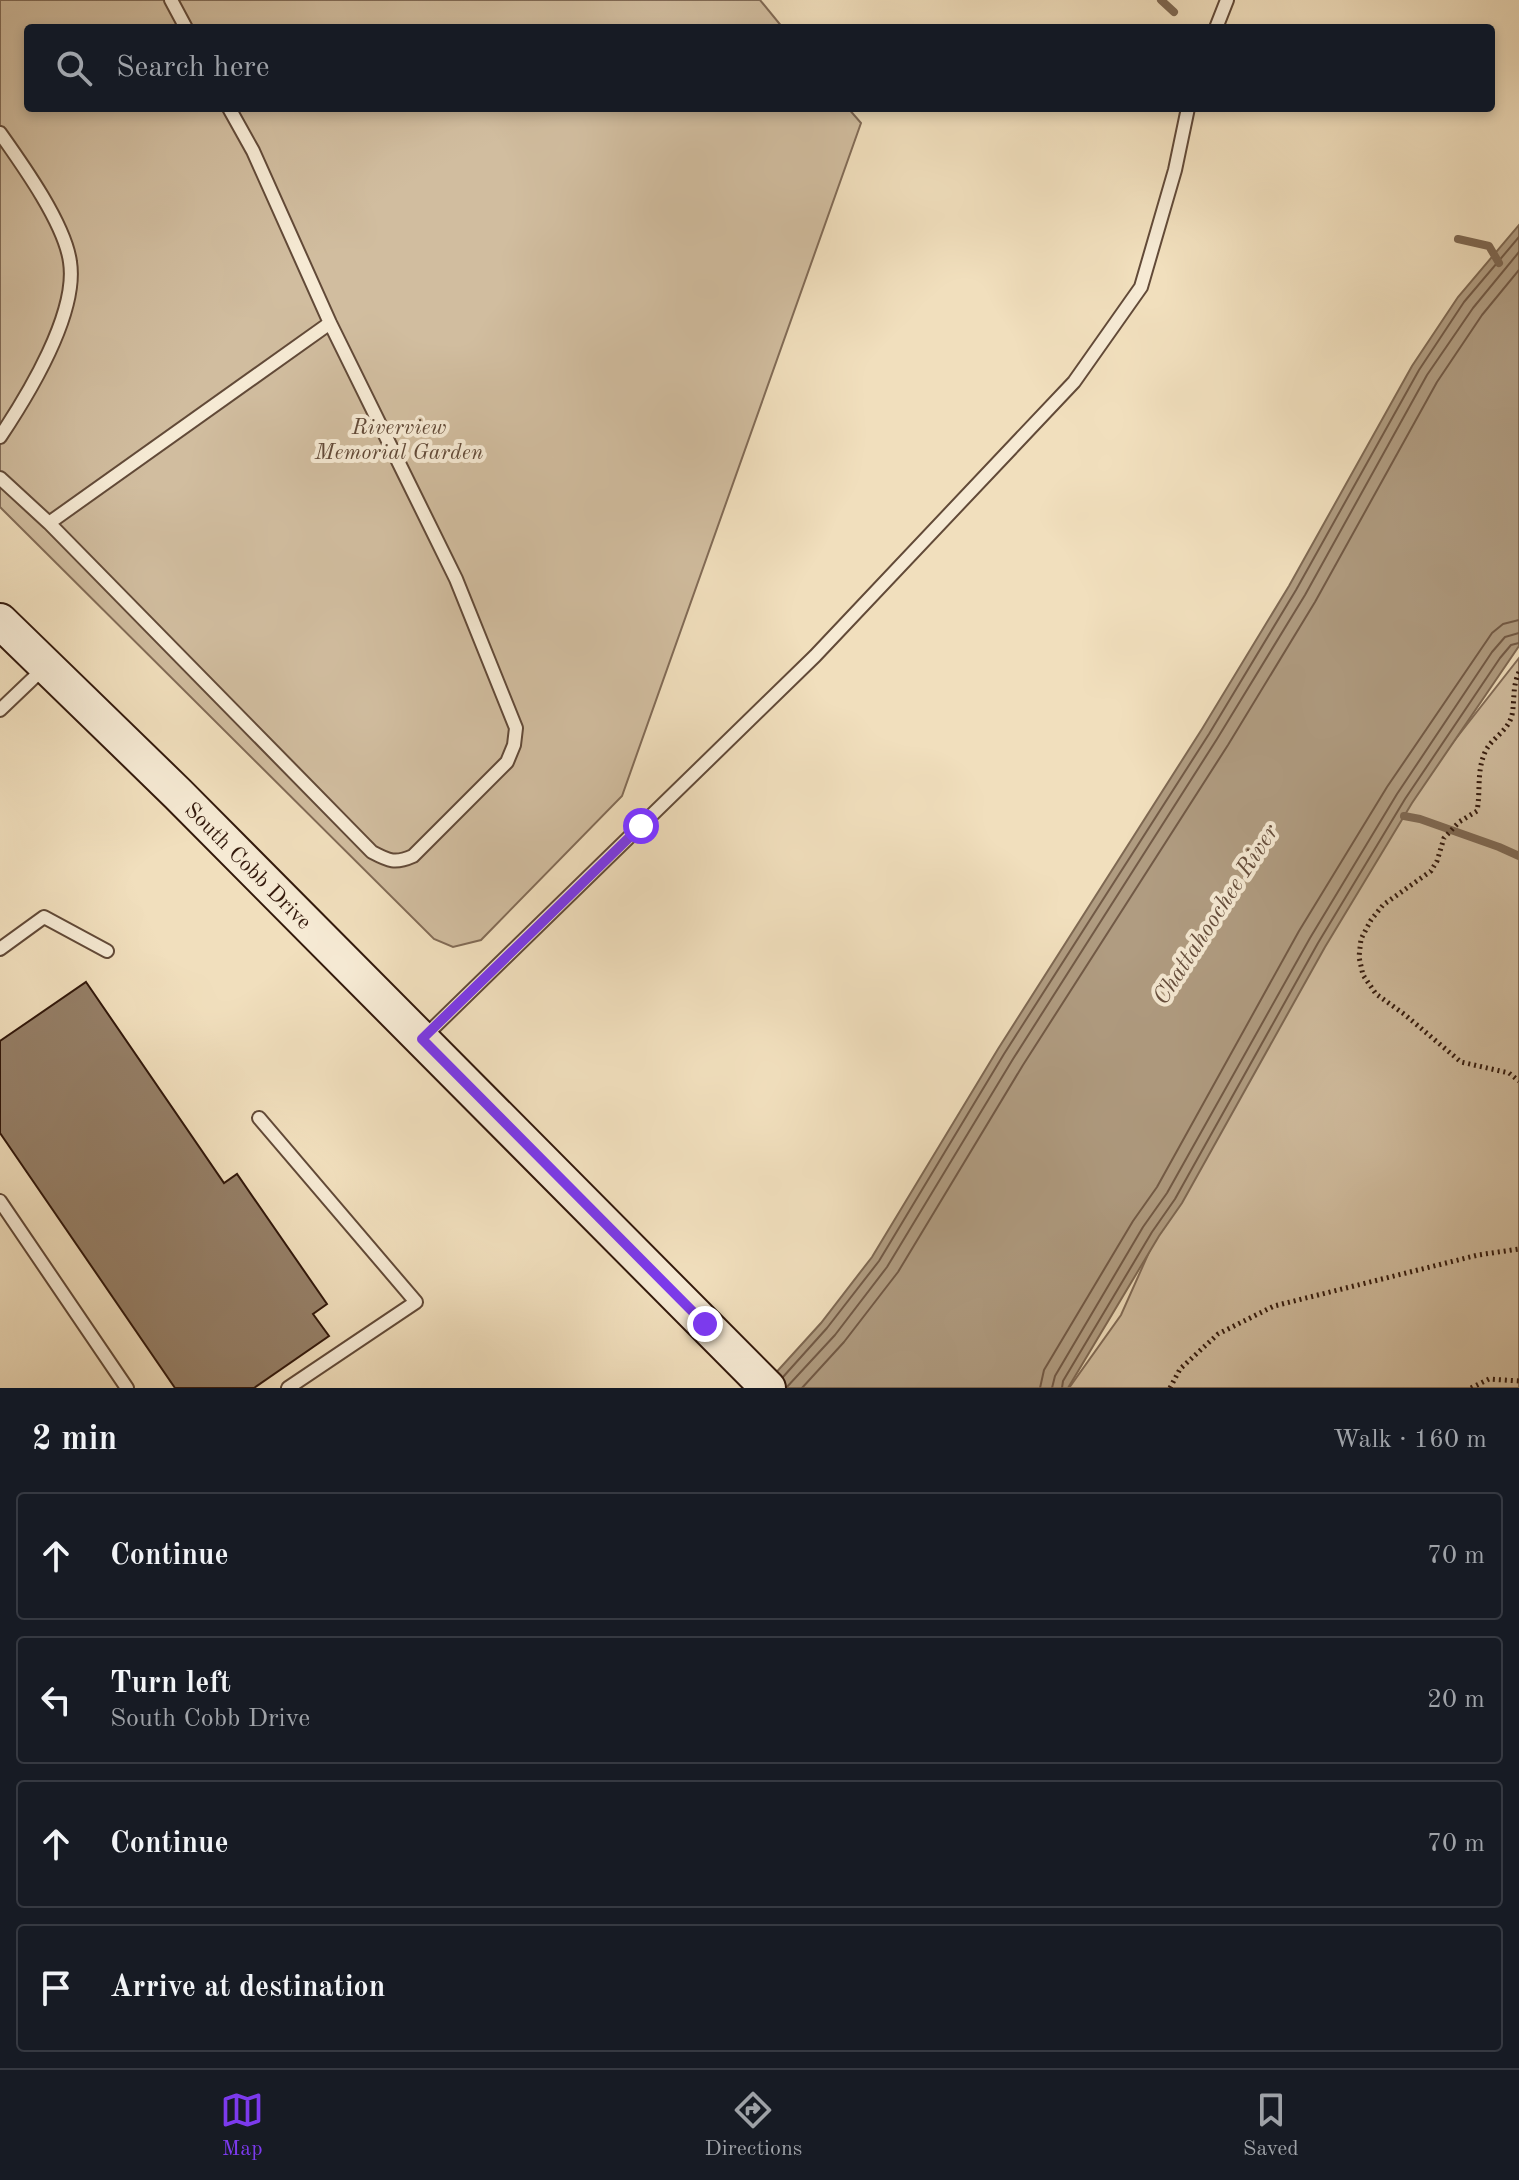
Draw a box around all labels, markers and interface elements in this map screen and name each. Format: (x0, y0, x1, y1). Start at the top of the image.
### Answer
search box (24, 24, 1495, 112)
icon: search (52, 46, 96, 90)
text: Search here (116, 53, 270, 83)
park label: Riverview Memorial Garden (314, 417, 484, 464)
street label: South Cobb Drive (180, 799, 315, 934)
route start (623, 808, 659, 844)
water label: Chattahoochee River (1150, 820, 1284, 1010)
route end (687, 1306, 723, 1342)
text: 2 min (32, 1423, 117, 1457)
text: Walk · 160 m (1333, 1427, 1487, 1453)
icon: ahead (34, 1534, 78, 1578)
text: Continue (110, 1541, 229, 1571)
text: 70 m (1427, 1543, 1485, 1569)
text: Turn left (110, 1669, 231, 1699)
icon: left (34, 1678, 78, 1722)
text: 20 m (1427, 1687, 1485, 1713)
text: South Cobb Drive (110, 1706, 310, 1732)
icon: ahead (34, 1822, 78, 1866)
text: Continue (110, 1829, 229, 1859)
text: 70 m (1427, 1831, 1485, 1857)
icon: arrive (34, 1966, 78, 2010)
text: Arrive at destination (110, 1973, 385, 2003)
tab: Map (220, 2088, 264, 2163)
tab: Directions (705, 2088, 802, 2163)
tab: Saved (1243, 2088, 1299, 2163)

